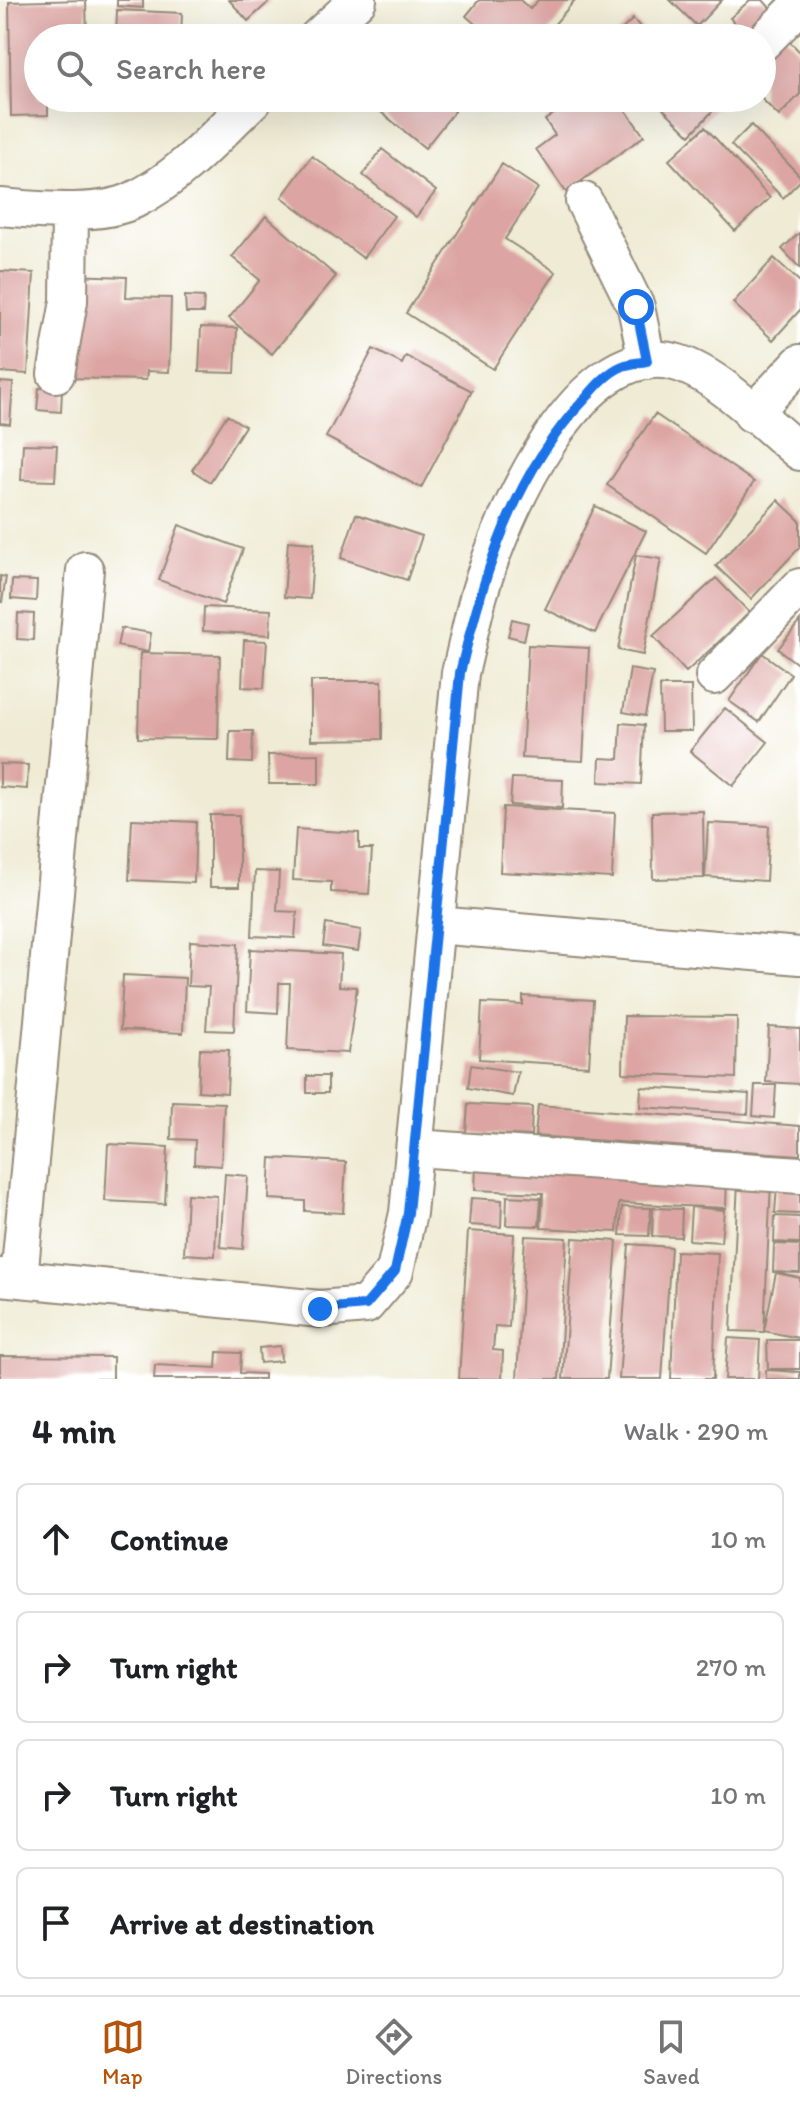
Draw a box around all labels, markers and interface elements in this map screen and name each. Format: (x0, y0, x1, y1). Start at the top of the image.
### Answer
search box (24, 24, 776, 112)
icon: search (52, 46, 96, 90)
text: Search here (116, 50, 266, 87)
route start (618, 289, 654, 325)
route end (302, 1291, 338, 1327)
text: 4 min (32, 1411, 116, 1452)
text: Walk · 290 m (624, 1415, 768, 1447)
icon: ahead (34, 1517, 78, 1561)
text: Continue (110, 1521, 229, 1558)
text: 10 m (710, 1523, 766, 1555)
icon: right (34, 1645, 78, 1689)
text: Turn right (110, 1649, 238, 1686)
text: 270 m (696, 1651, 766, 1683)
icon: right (34, 1773, 78, 1817)
text: Turn right (110, 1777, 238, 1814)
text: 10 m (710, 1779, 766, 1811)
icon: arrive (34, 1901, 78, 1945)
text: Arrive at destination (110, 1905, 374, 1942)
tab: Map (101, 2015, 145, 2090)
tab: Directions (346, 2015, 442, 2090)
tab: Saved (643, 2015, 699, 2090)

